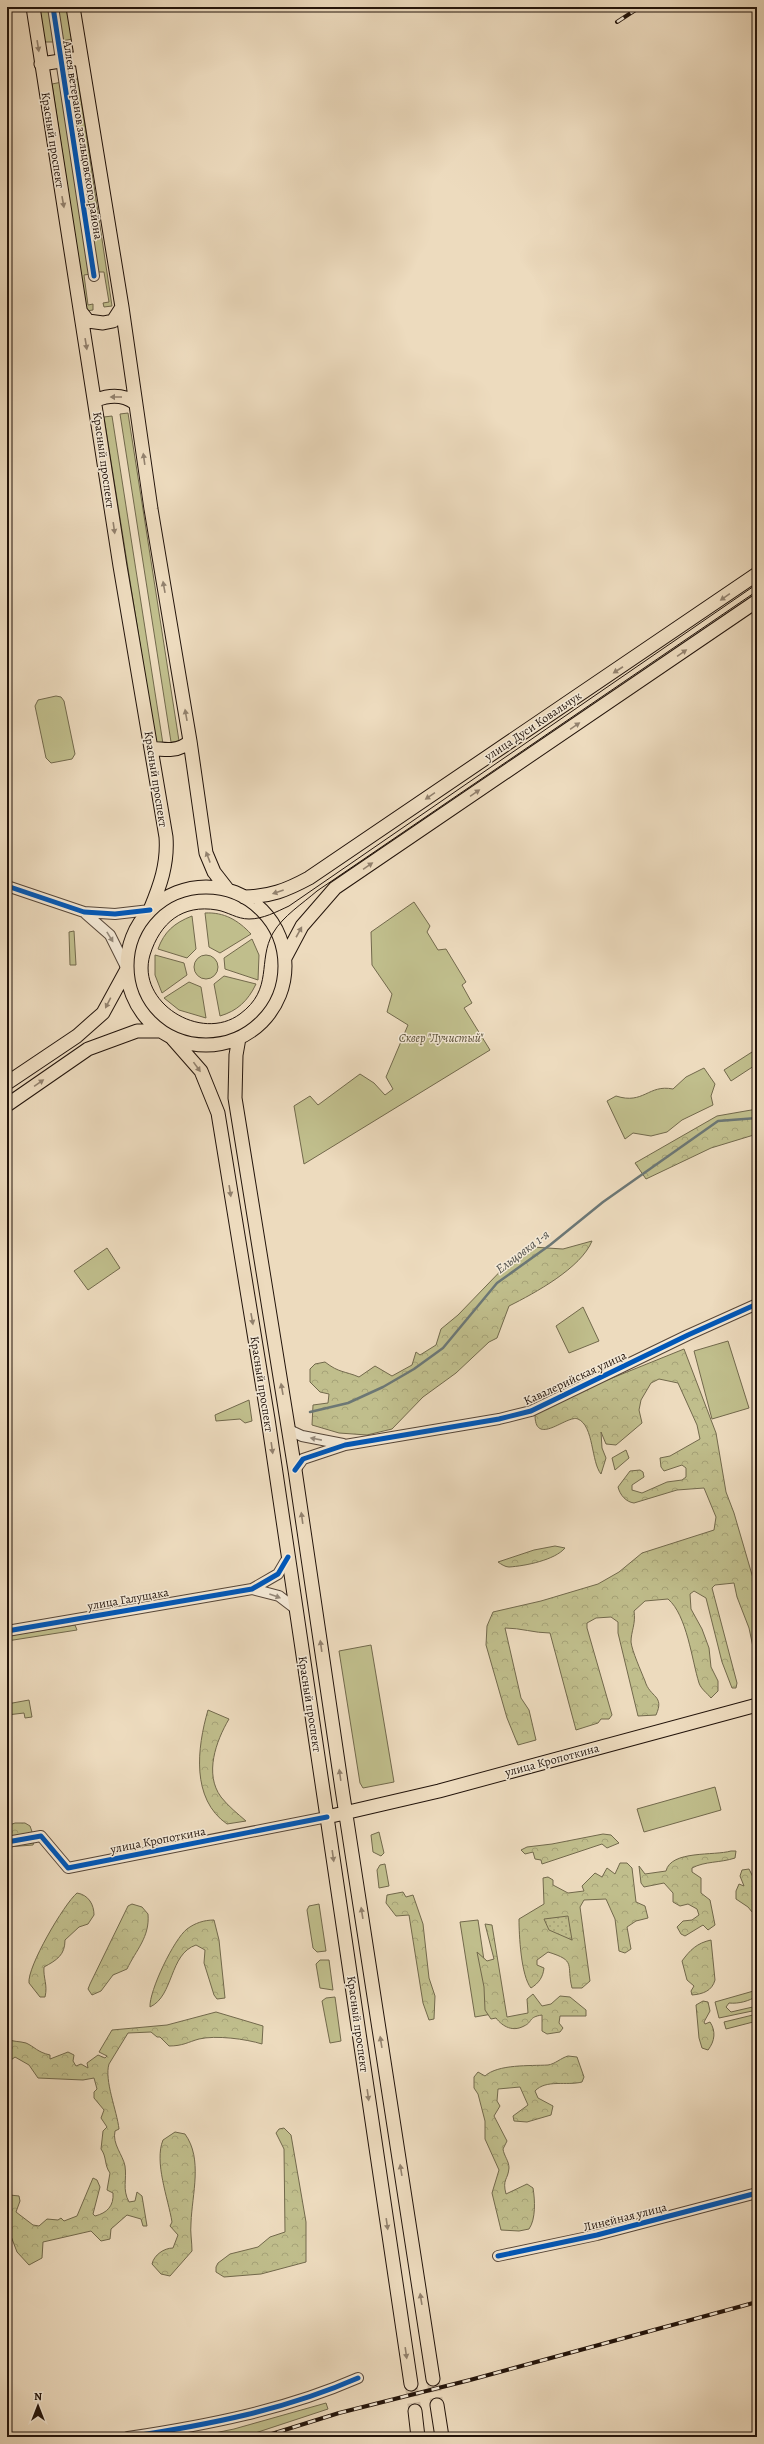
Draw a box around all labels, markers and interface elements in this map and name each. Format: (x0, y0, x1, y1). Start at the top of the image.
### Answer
street label: Аллея ветеранов заельцовского района (59, 38, 107, 241)
one-way arrow (36, 39, 42, 52)
street label: Красный проспект (38, 91, 69, 190)
one-way arrow (60, 196, 66, 208)
one-way arrow (83, 338, 89, 350)
one-way arrow (109, 394, 122, 400)
street label: Красный проспект (89, 411, 119, 510)
one-way arrow (141, 453, 147, 465)
one-way arrow (111, 522, 117, 534)
one-way arrow (161, 581, 167, 593)
one-way arrow (720, 593, 730, 601)
one-way arrow (677, 649, 687, 657)
one-way arrow (613, 666, 623, 674)
street label: улица Дуси Ковальчук (481, 688, 585, 765)
one-way arrow (183, 709, 189, 721)
one-way arrow (570, 722, 580, 730)
street label: Красный проспект (141, 730, 172, 829)
one-way arrow (470, 789, 480, 797)
one-way arrow (425, 792, 435, 800)
one-way arrow (204, 851, 210, 863)
one-way arrow (362, 862, 373, 870)
one-way arrow (271, 890, 283, 896)
one-way arrow (296, 926, 303, 938)
one-way arrow (107, 931, 114, 943)
one-way arrow (104, 997, 111, 1009)
park label: Сквер "Лучистый" (399, 1030, 484, 1046)
one-way arrow (193, 1062, 201, 1072)
one-way arrow (34, 1079, 44, 1087)
one-way arrow (227, 1185, 233, 1197)
water label: Ельцовка 1-я (492, 1226, 553, 1277)
one-way arrow (249, 1313, 255, 1326)
street label: Красный проспект (247, 1335, 278, 1434)
street label: Кавалерийская улица (521, 1347, 629, 1409)
one-way arrow (279, 1383, 285, 1395)
one-way arrow (310, 1436, 322, 1442)
one-way arrow (269, 1442, 275, 1454)
one-way arrow (299, 1512, 305, 1524)
street label: улица Галущака (85, 1584, 170, 1614)
one-way arrow (270, 1593, 282, 1599)
one-way arrow (318, 1640, 324, 1652)
street label: Красный проспект (295, 1655, 326, 1754)
street label: улица Кропоткина (502, 1740, 601, 1781)
one-way arrow (337, 1769, 343, 1781)
street label: улица Кропоткина (108, 1823, 207, 1857)
one-way arrow (330, 1850, 336, 1862)
one-way arrow (359, 1907, 365, 1919)
street label: Красный проспект (343, 1975, 373, 2074)
one-way arrow (378, 2036, 384, 2048)
one-way arrow (365, 2089, 371, 2101)
one-way arrow (398, 2164, 404, 2176)
street label: Линейная улица (582, 2199, 669, 2235)
one-way arrow (384, 2218, 390, 2230)
one-way arrow (418, 2293, 424, 2305)
one-way arrow (403, 2347, 409, 2359)
north arrow (18, 2386, 58, 2426)
text: N (34, 2389, 42, 2404)

